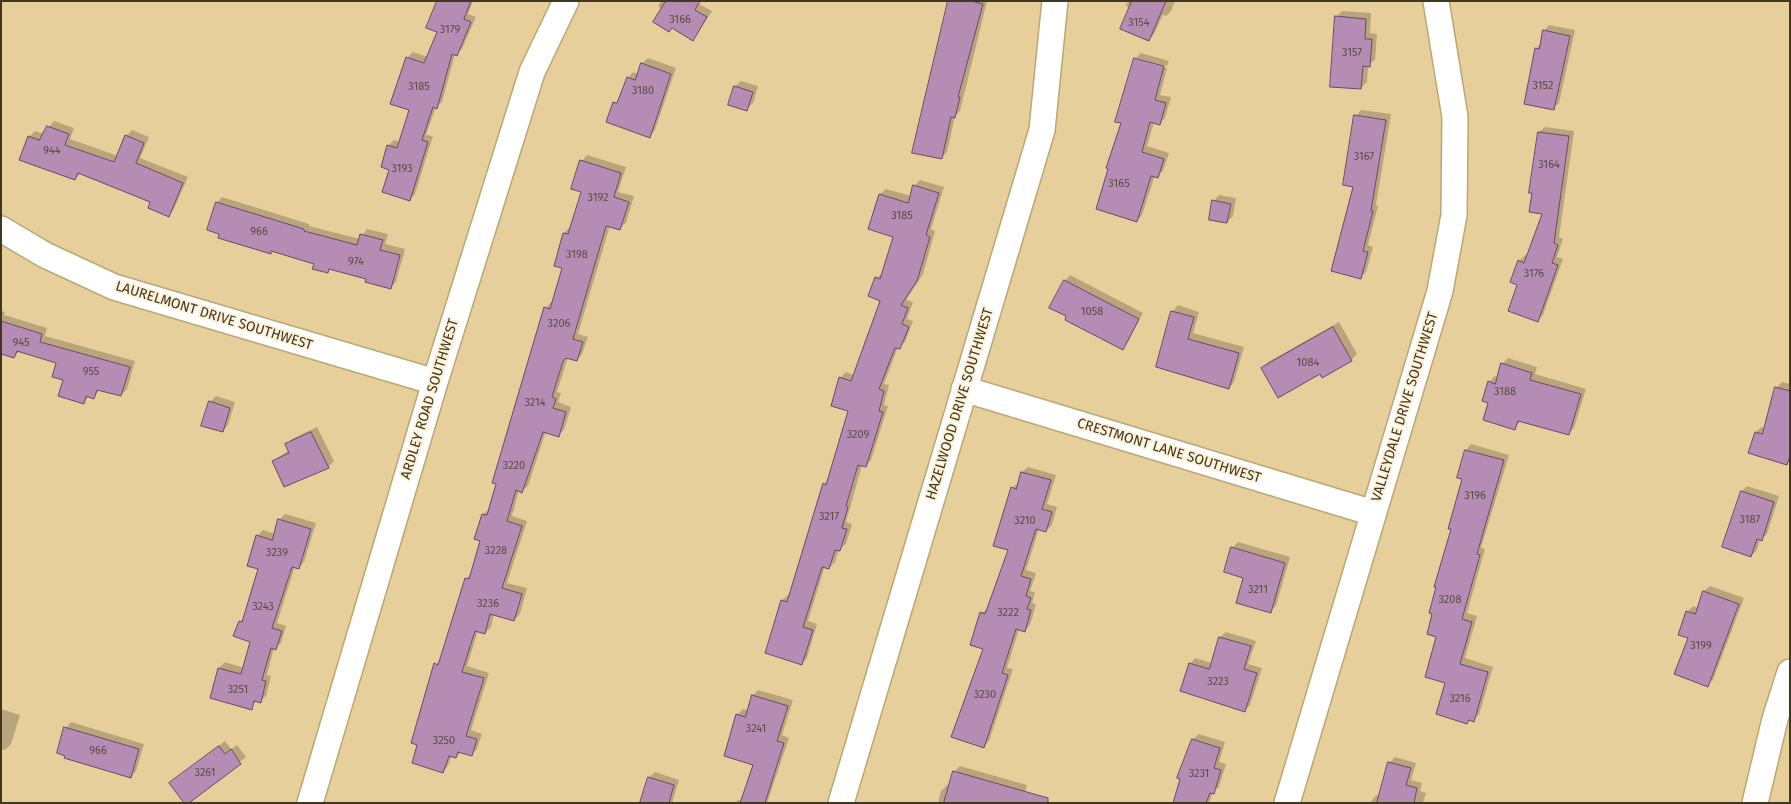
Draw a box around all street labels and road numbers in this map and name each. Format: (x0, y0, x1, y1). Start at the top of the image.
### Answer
street label: LAURELMONT DRIVE SOUTHWEST (113, 278, 315, 354)
street label: HAZELWOOD DRIVE SOUTHWEST (923, 306, 997, 502)
street label: VALLEYDALE DRIVE SOUTHWEST (1368, 310, 1442, 504)
street label: ARDLEY ROAD SOUTHWEST (398, 317, 462, 481)
street label: CRESTMONT LANE SOUTHWEST (1075, 415, 1263, 487)

